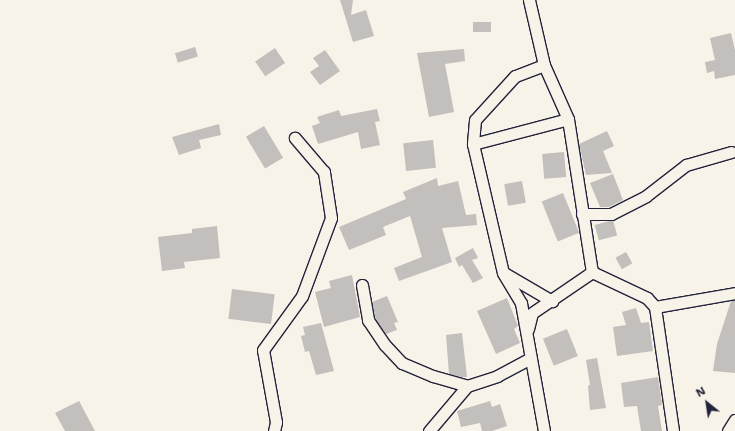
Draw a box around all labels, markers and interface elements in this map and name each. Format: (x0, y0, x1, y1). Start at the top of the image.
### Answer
north arrow (687, 383, 727, 423)
text: N (693, 383, 708, 401)

